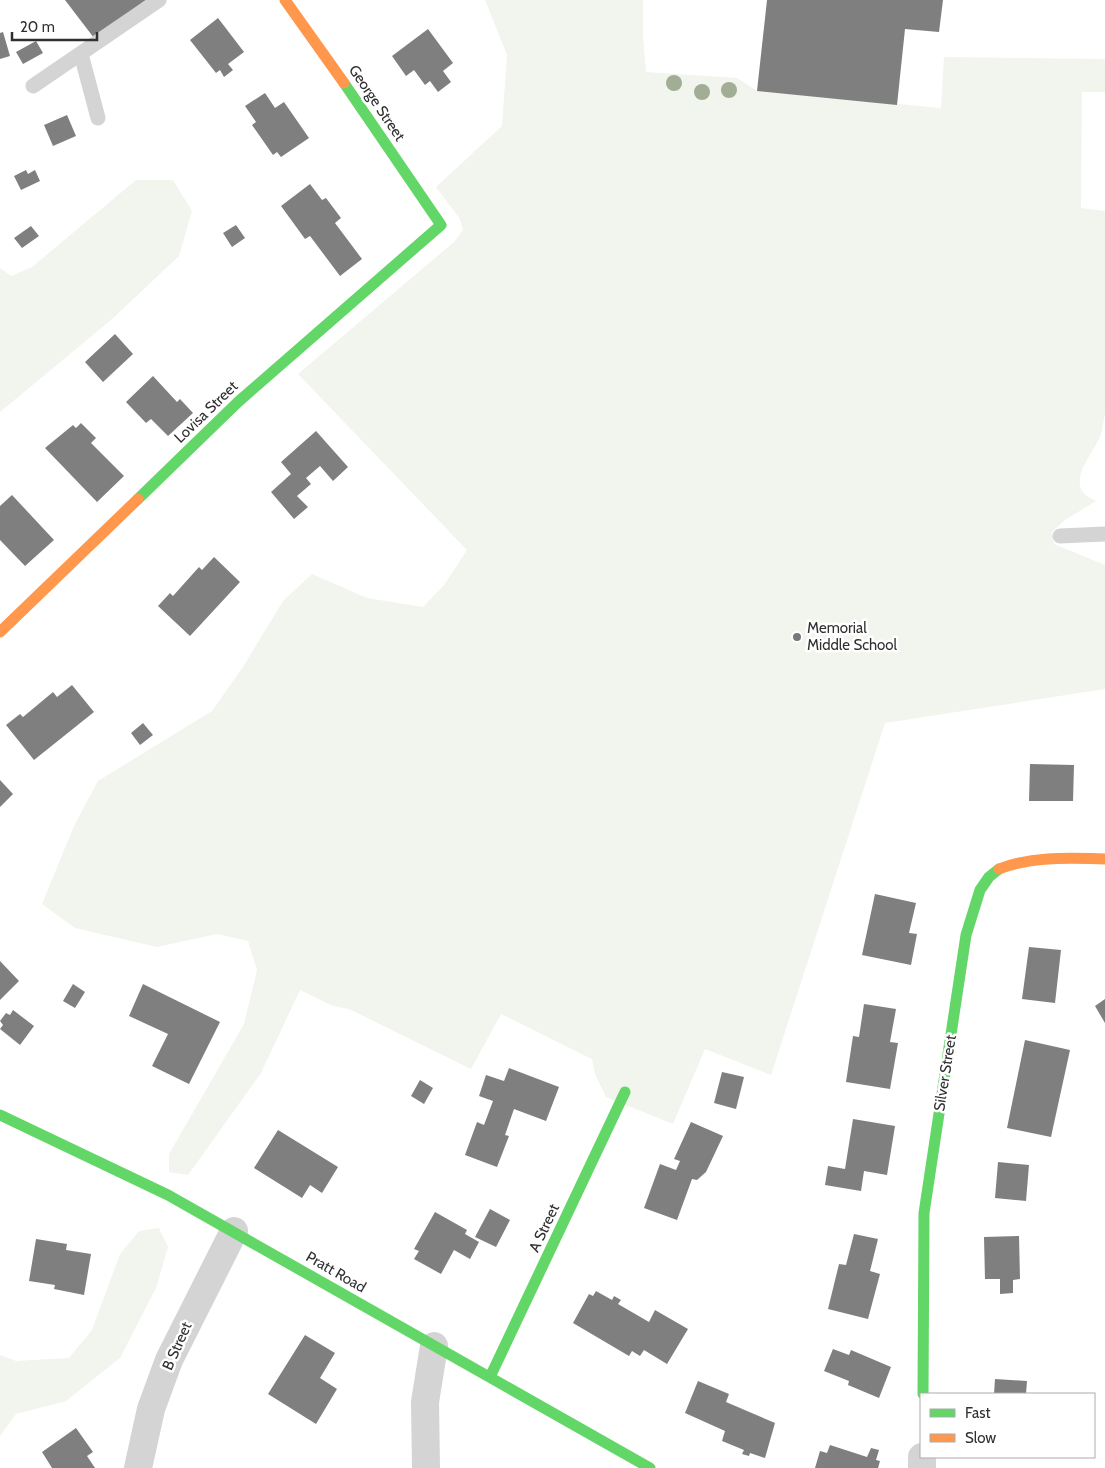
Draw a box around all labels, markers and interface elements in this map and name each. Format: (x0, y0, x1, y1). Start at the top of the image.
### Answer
scale bar (12, 10, 98, 42)
text: 20 m (20, 18, 55, 36)
street label: George Street (345, 62, 409, 144)
street label: Lovisa Street (170, 377, 242, 447)
place label: Memorial Middle School (807, 619, 898, 654)
marker: Memorial Middle School (791, 631, 803, 643)
street label: Silver Street (930, 1034, 960, 1112)
street label: A Street (525, 1201, 563, 1255)
street label: Pratt Road (303, 1248, 369, 1296)
street label: B Street (158, 1319, 196, 1373)
legend (920, 1393, 1095, 1458)
text: Fast (965, 1404, 990, 1422)
text: Slow (965, 1429, 996, 1447)

